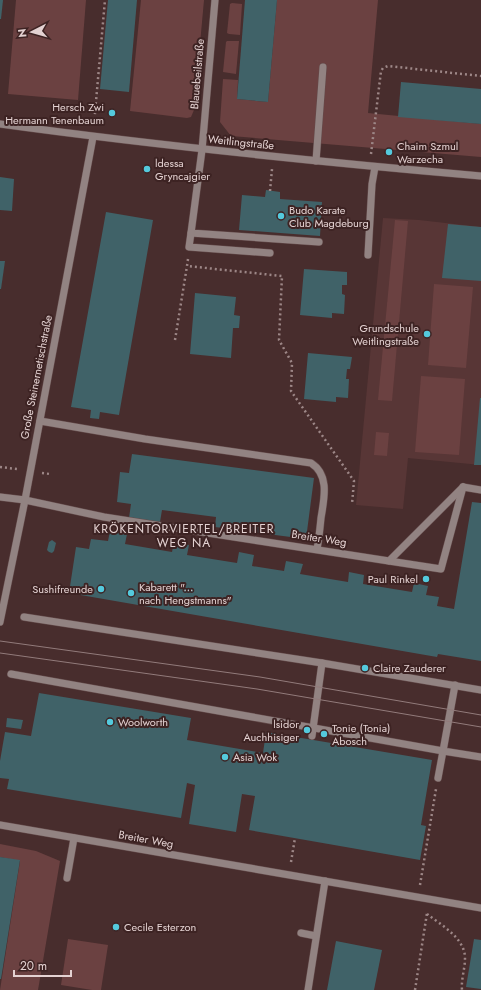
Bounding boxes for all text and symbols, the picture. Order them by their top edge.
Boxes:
north arrow [12,12,52,52]
text: N [14,28,30,38]
street label: Blauebeilstraße [186,38,208,110]
place label: Hersch Zwi Hermann Tenenbaum [5,99,104,128]
marker: Hersch Zwi Hermann Tenenbaum [107,108,117,118]
street label: Weitlingstraße [207,131,275,153]
place label: Chaim Szmul Warzecha [397,138,458,167]
marker: Chaim Szmul Warzecha [384,147,394,157]
place label: ldessa Gryncajgier [155,155,210,184]
marker: ldessa Gryncajgier [142,164,152,174]
place label: Budo Karate Club Magdeburg [289,202,369,231]
marker: Budo Karate Club Magdeburg [276,211,286,221]
street label: Große Steinernetischstraße [16,313,56,440]
place label: Grundschule Weitlingstraße [352,320,419,349]
marker: Grundschule Weitlingstraße [422,329,432,339]
district label: KRÖKENTORVIERTEL/BREITER WEG NA [94,520,275,552]
street label: Breiter Weg [290,526,348,550]
place label: Paul Rinkel [368,571,418,587]
marker: Paul Rinkel [421,574,431,584]
place label: Kabarett "... nach Hengstmanns" [139,579,232,608]
place label: Sushifreunde [32,581,93,597]
marker: Sushifreunde [96,584,106,594]
marker: Kabarett "... nach Hengstmanns" [126,588,136,598]
place label: Claire Zauderer [373,660,446,676]
marker: Claire Zauderer [360,663,370,673]
place label: Woolworth [118,714,168,730]
place label: lsidor Auchhisiger [244,716,299,745]
marker: Woolworth [105,717,115,727]
place label: Tonie (Tonia) Abosch [332,720,390,749]
marker: lsidor Auchhisiger [302,725,312,735]
marker: Tonie (Tonia) Abosch [319,729,329,739]
place label: Asia Wok [233,749,277,765]
marker: Asia Wok [220,752,230,762]
street label: Breiter Weg [117,826,175,852]
place label: Cecile Esterzon [124,919,196,935]
marker: Cecile Esterzon [111,922,121,932]
scale bar [14,952,71,978]
text: 20 m [20,957,47,975]

